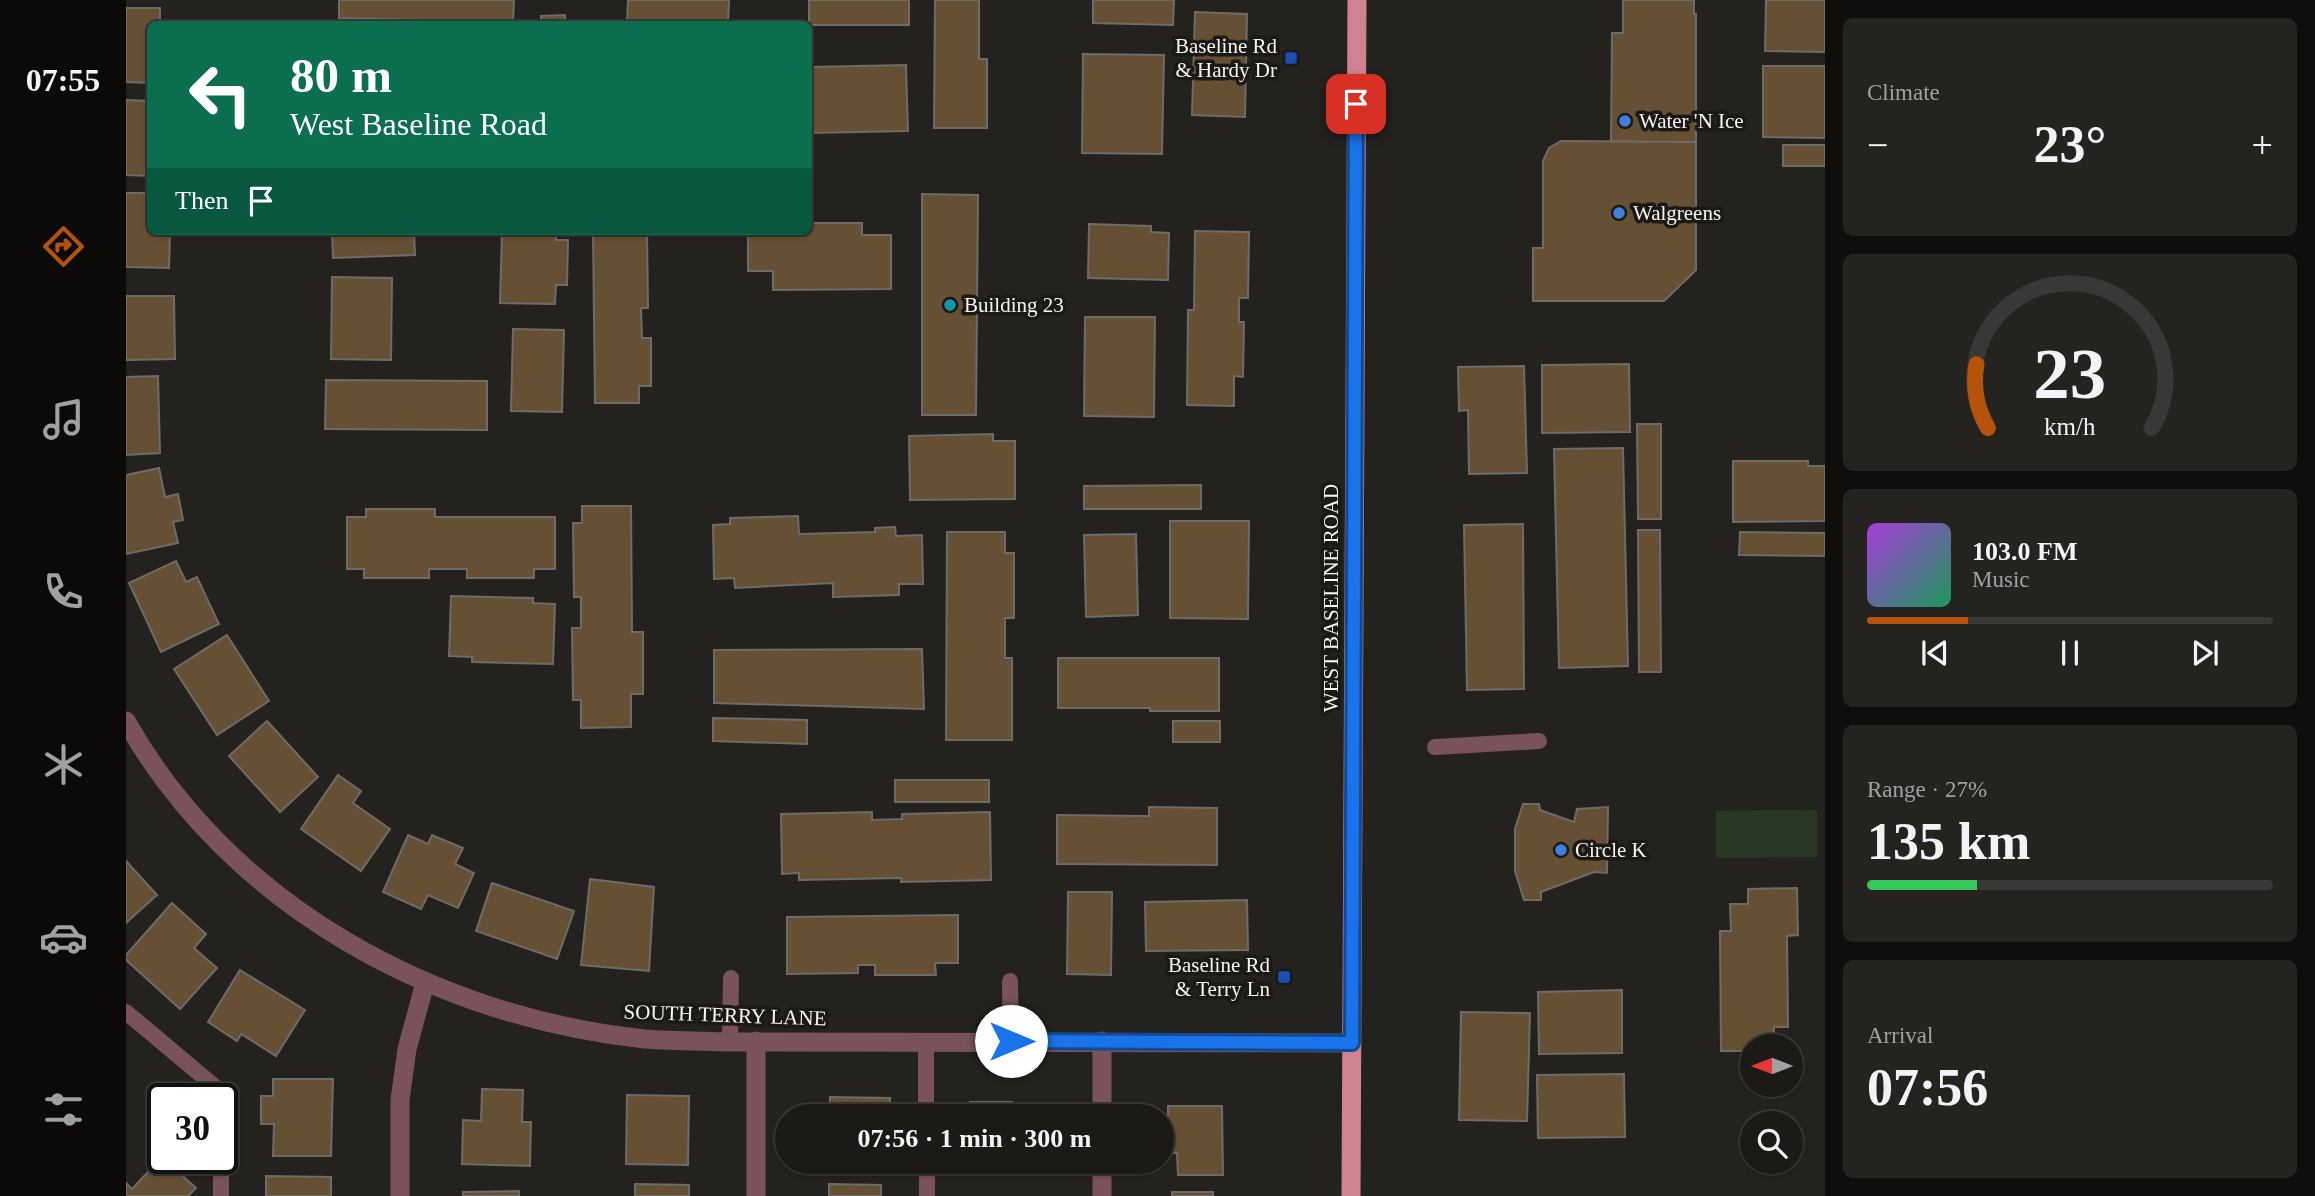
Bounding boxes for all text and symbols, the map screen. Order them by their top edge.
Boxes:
place label: Baseline Rd & Hardy Dr [1175,34,1277,82]
text: 80 m [290,48,392,103]
icon: left [175,49,266,140]
marker: Baseline Rd & Hardy Dr [1283,50,1299,66]
text: 07:55 [26,62,100,98]
pin [1326,74,1386,134]
text: Climate [1867,80,1940,105]
icon: arrive [1337,85,1375,123]
text: West Baseline Road [290,106,547,142]
place label: Water 'N Ice [1639,109,1744,133]
marker: Water 'N Ice [1617,113,1633,129]
text: 23° [2034,116,2106,173]
text: − [1867,124,1888,166]
text: + [2252,124,2273,166]
icon: arrive [242,182,280,220]
text: Then [175,186,228,215]
place label: Walgreens [1633,201,1721,225]
marker: Walgreens [1611,205,1627,221]
icon: directions [39,222,88,271]
place label: Building 23 [964,293,1064,317]
marker: Building 23 [942,297,958,313]
text: 23 [2034,334,2106,415]
icon: music [39,395,88,444]
text: km/h [2044,413,2096,440]
street label: WEST BASELINE ROAD [1319,484,1343,712]
text: 103.0 FM [1972,537,2077,566]
icon: phone [39,567,88,616]
text: Music [1972,567,2030,592]
icon: previous [1916,634,1954,672]
icon: pause [2051,634,2089,672]
icon: next [2186,634,2224,672]
icon: climate [39,740,88,789]
text: Range · 27% [1867,777,1987,802]
text: 135 km [1867,813,2030,870]
place label: Circle K [1575,838,1647,862]
marker: Circle K [1553,842,1569,858]
icon: car [39,913,88,962]
place label: Baseline Rd & Terry Ln [1168,953,1270,1001]
marker: Baseline Rd & Terry Ln [1276,969,1292,985]
street label: SOUTH TERRY LANE [623,999,827,1031]
position arrow [974,1004,1048,1078]
text: Arrival [1867,1023,1933,1048]
north arrow [1740,1034,1802,1097]
map controls [1740,1034,1803,1174]
text: 07:56 [1867,1059,1988,1116]
speed limit sign: 30 [147,1083,238,1174]
icon: filters [39,1085,88,1134]
button: search [1740,1111,1803,1174]
text: 07:56 · 1 min · 300 m [858,1124,1092,1153]

